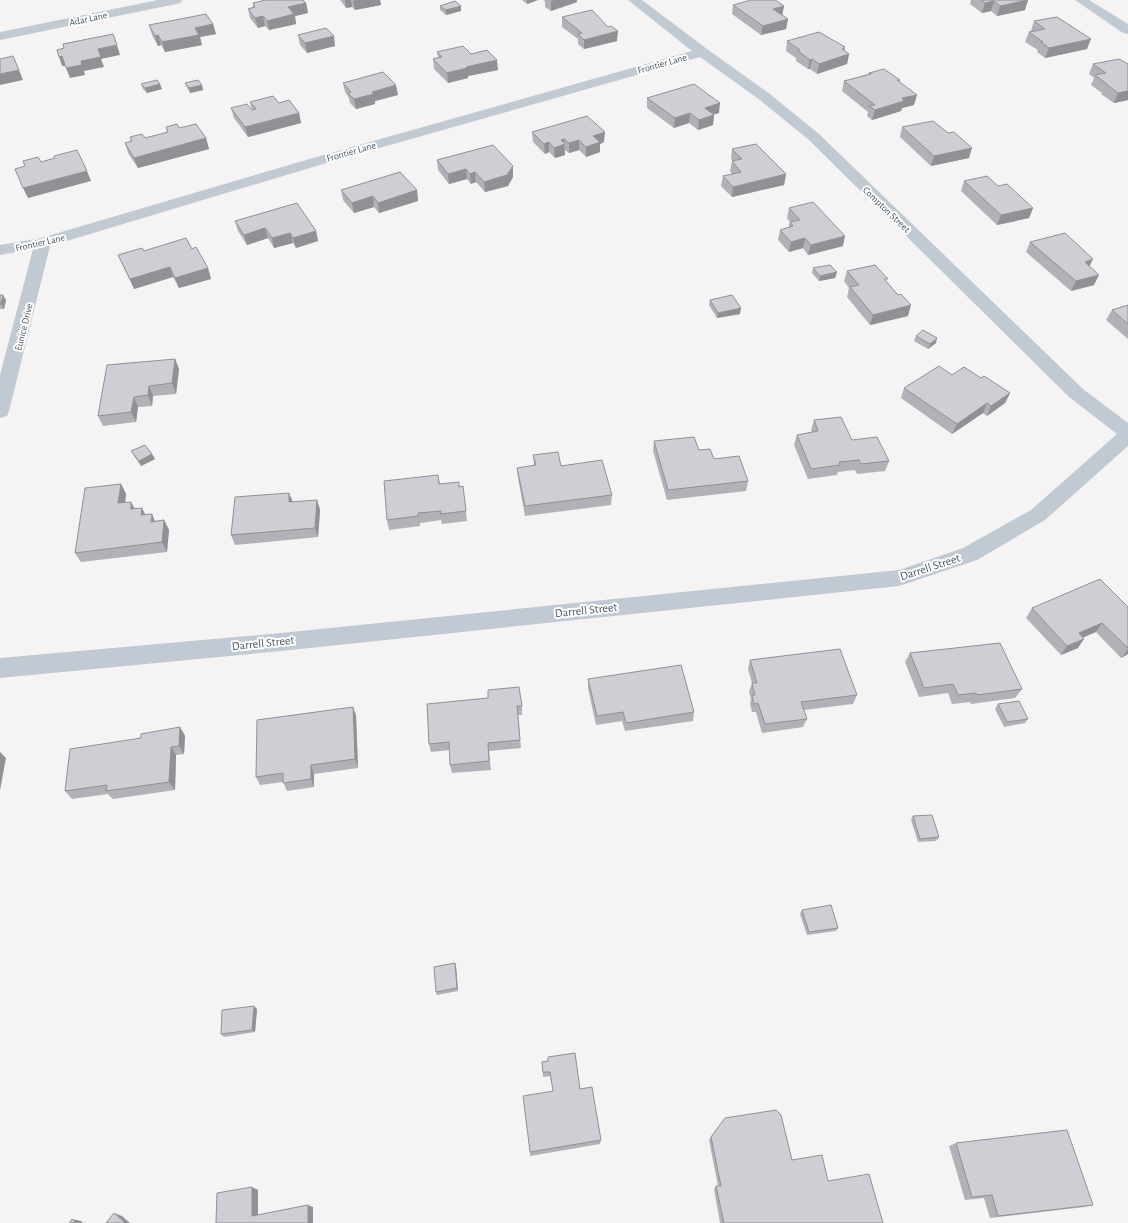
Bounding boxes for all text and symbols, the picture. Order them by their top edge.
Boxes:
street label: Adar Lane [68,10,109,28]
street label: Frontier Lane [637,52,688,76]
street label: Frontier Lane [326,140,377,164]
street label: Compton Street [861,185,912,235]
street label: Frontier Lane [14,232,66,254]
street label: Eunice Drive [13,302,35,352]
street label: Darrell Street [898,552,962,582]
street label: Darrell Street [554,601,618,619]
street label: Darrell Street [231,634,295,652]

